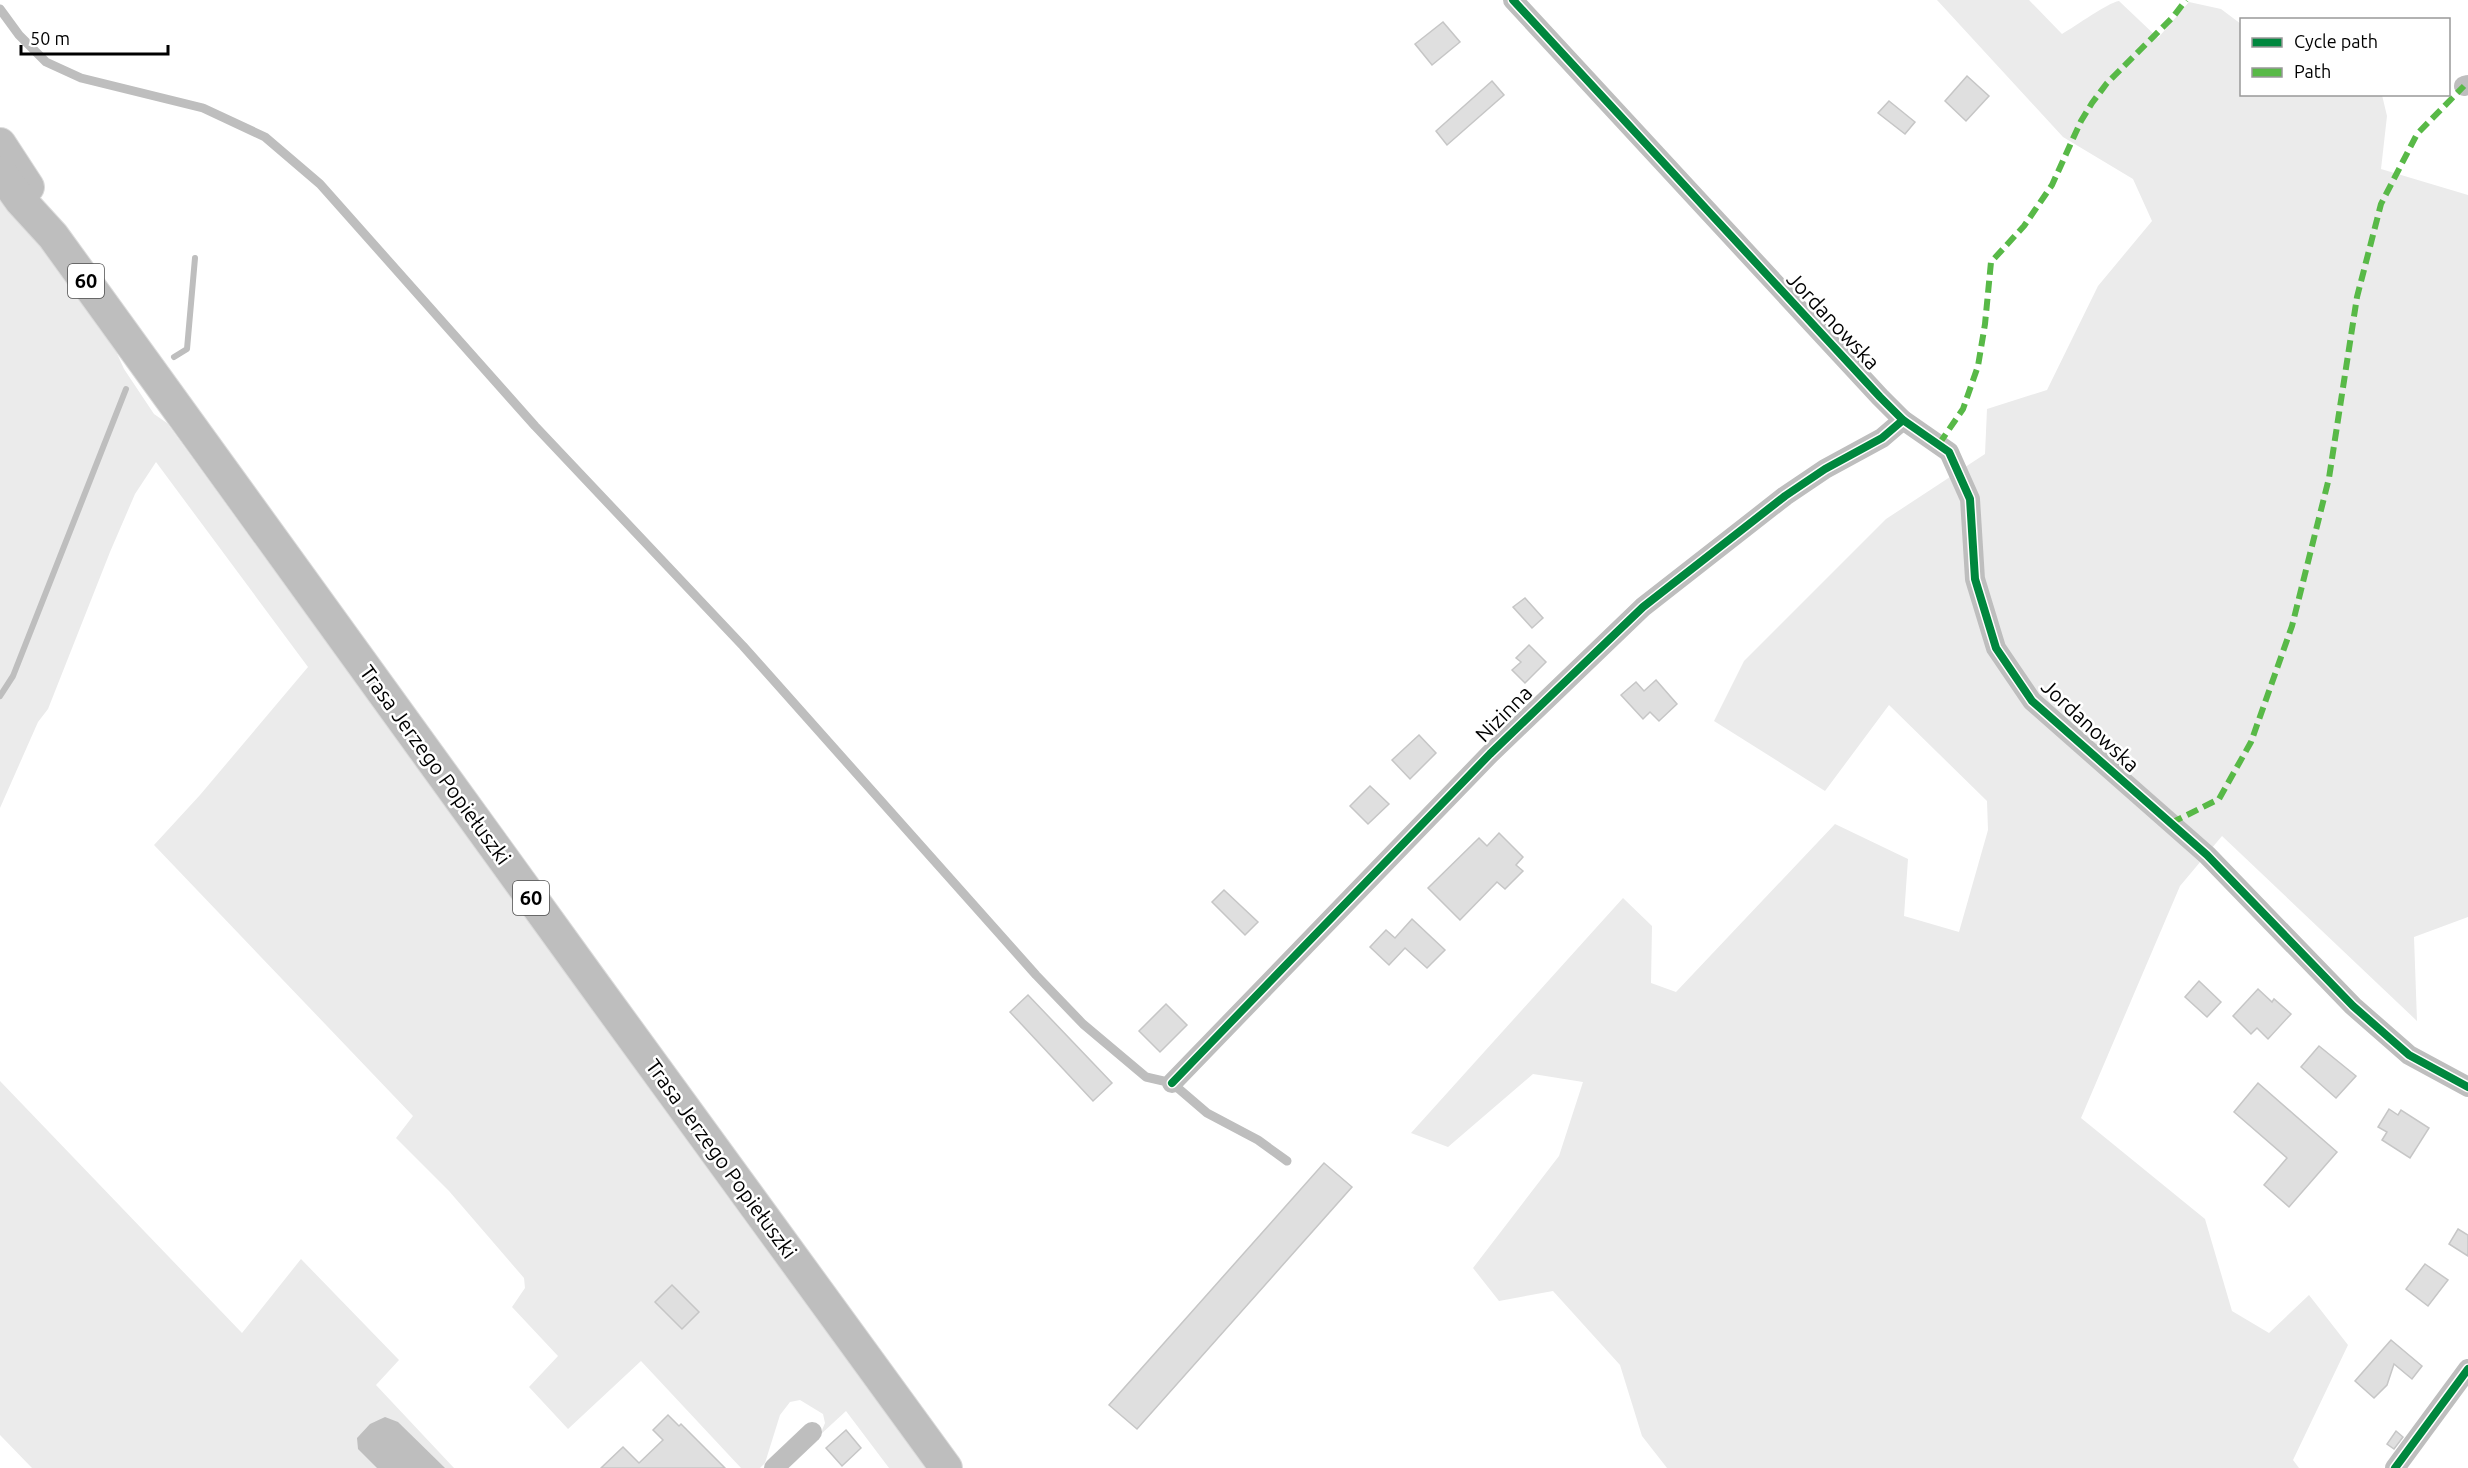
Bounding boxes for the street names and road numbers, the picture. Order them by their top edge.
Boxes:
road number: 60 [68,264,104,298]
street label: Jordanowska [1782,267,1885,374]
street label: Trasa Jerzego Popiełuszki [356,660,516,869]
street label: Jordanowska [2037,674,2144,777]
street label: Nizinna [1470,680,1536,746]
road number: 60 [513,881,549,915]
street label: Trasa Jerzego Popiełuszki [642,1054,802,1263]

